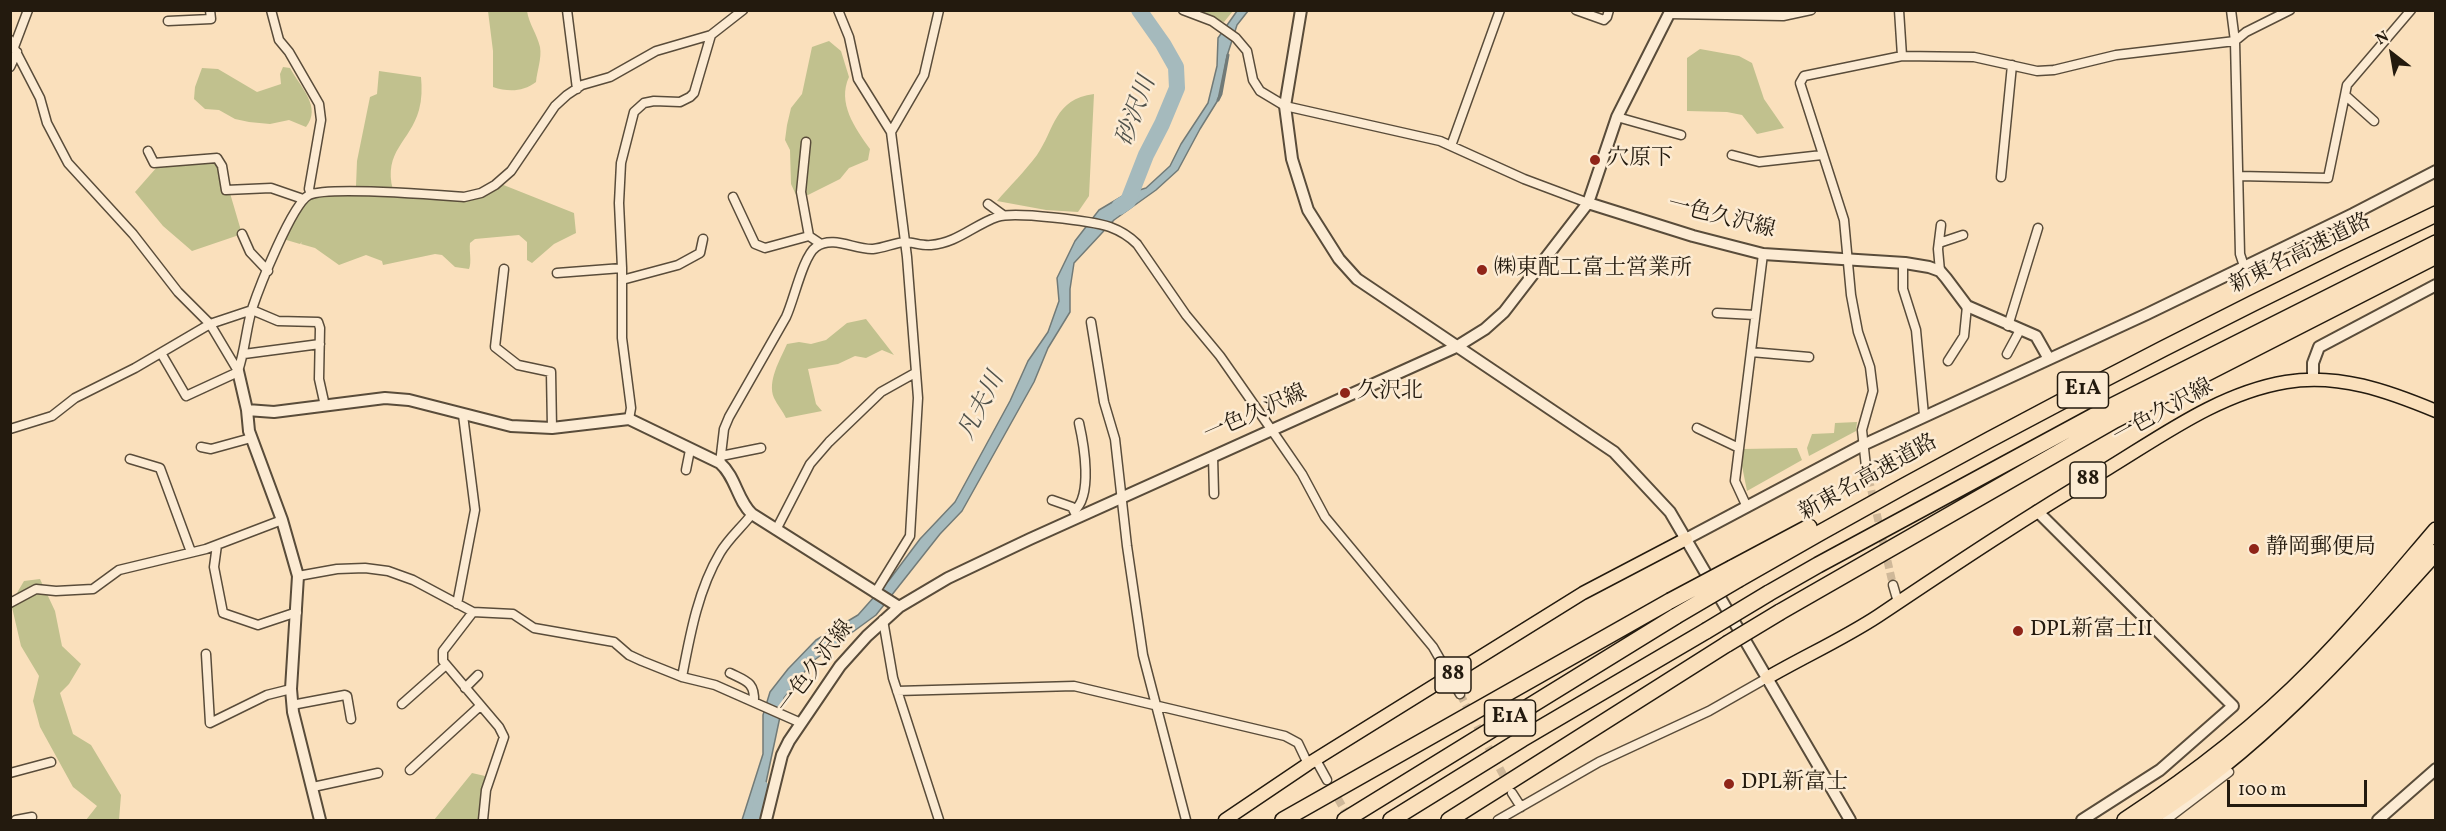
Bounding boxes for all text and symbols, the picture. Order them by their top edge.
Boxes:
north arrow [2362,24,2422,84]
text: N [2372,26,2393,51]
water label: 砂沢川 [1112,73,1164,151]
place label: 穴原下 [1607,147,1673,173]
marker: 穴原下 [1588,153,1602,167]
street label: 一色久沢線 [1664,193,1778,245]
street label: 新東名高速道路 [2226,209,2376,301]
place label: ㈱東配工富士営業所 [1494,257,1692,283]
marker: ㈱東配工富士営業所 [1475,263,1489,277]
water label: 凡夫川 [954,368,1012,446]
road number: E1A [2058,372,2108,408]
street label: 一色久沢線 [2109,375,2219,451]
place label: 久沢北 [1357,380,1423,406]
street label: 一色久沢線 [1200,381,1312,449]
marker: 久沢北 [1338,386,1352,400]
street label: 新東名高速道路 [1795,430,1943,528]
road number: 88 [2070,462,2106,498]
place label: 静岡郵便局 [2266,536,2376,562]
marker: 静岡郵便局 [2247,542,2261,556]
street label: 一色久沢線 [773,616,861,720]
place label: DPL新富士II [2030,618,2153,644]
marker: DPL新富士II [2011,624,2025,638]
road number: 88 [1435,657,1471,693]
road number: E1A [1484,700,1536,736]
scale bar [2230,768,2370,806]
place label: DPL新富士 [1741,771,1848,797]
marker: DPL新富士 [1722,777,1736,791]
text: 100 m [2238,778,2287,803]

